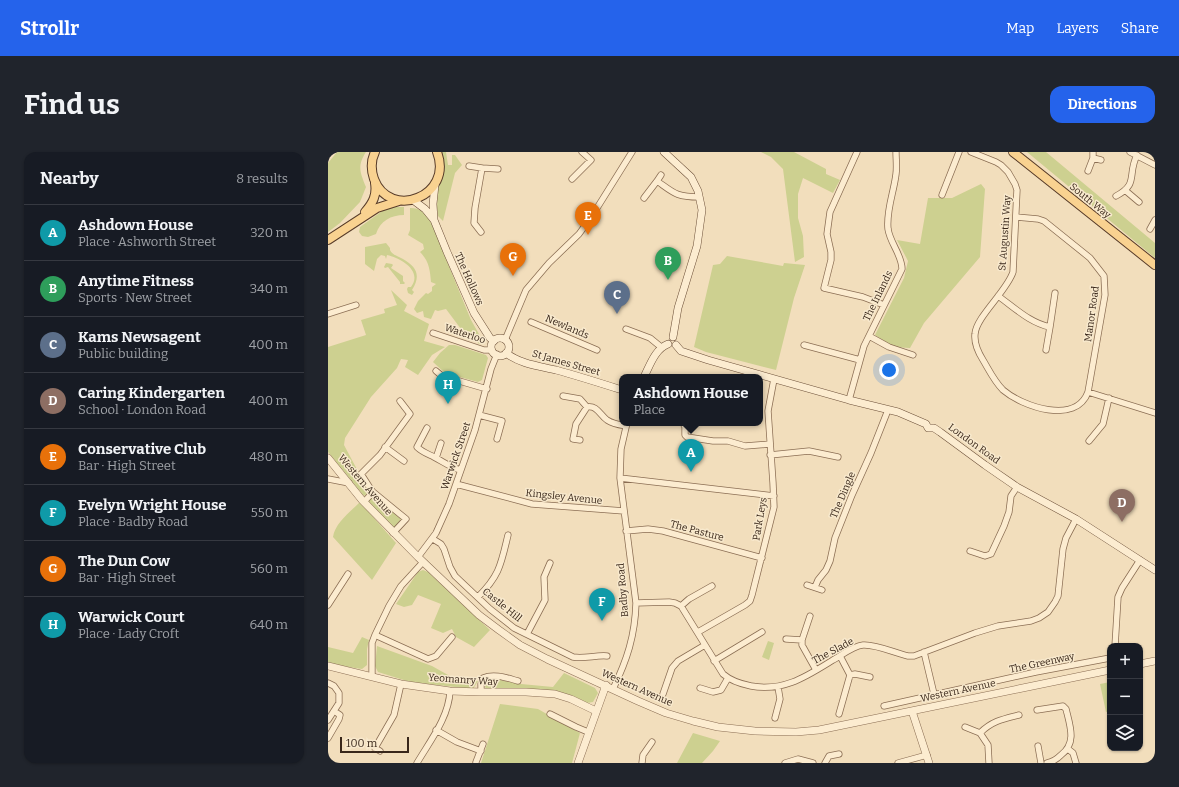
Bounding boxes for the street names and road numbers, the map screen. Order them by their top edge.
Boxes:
street label: South Way [1067,181,1114,222]
street label: St Augustin Way [996,194,1014,271]
street label: The Hollows [452,251,486,308]
street label: The Inlands [861,269,895,323]
street label: Manor Road [1082,285,1102,343]
street label: Newlands [543,312,591,342]
street label: Waterloo [443,322,487,346]
street label: St James Street [531,348,602,379]
street label: Warwick Street [439,420,473,492]
street label: London Road [946,421,1002,467]
street label: Western Avenue [335,452,395,518]
street label: The Dingle [828,470,858,520]
street label: Kingsley Avenue [525,487,603,507]
street label: Park Leys [750,496,770,541]
street label: The Pasture [669,518,725,544]
street label: Badby Road [615,563,631,617]
street label: Castle Hill [480,586,524,625]
street label: The Slade [810,635,856,667]
street label: The Greenway [1008,650,1076,676]
street label: Western Avenue [600,667,674,709]
street label: Yeomanry Way [428,672,499,688]
street label: Western Avenue [919,677,997,705]

